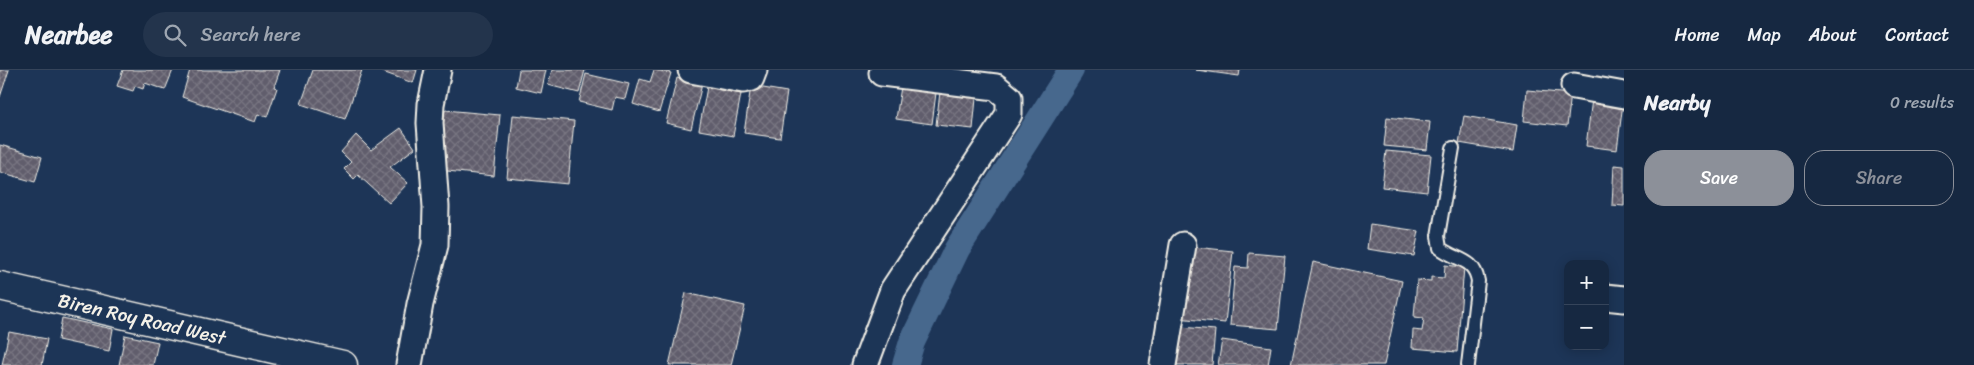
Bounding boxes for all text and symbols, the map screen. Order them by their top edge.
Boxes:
search box [143,12,493,57]
text: Nearbee [25,14,113,56]
text: Search here [201,18,301,51]
text: Home [1675,19,1720,51]
text: Map [1748,19,1781,51]
text: About [1809,19,1857,51]
text: Contact [1885,19,1949,51]
icon: search [161,21,189,49]
text: Nearby [1644,84,1710,122]
text: 0 results [1890,88,1954,117]
button: Save [1644,150,1794,206]
button: Share [1804,150,1954,206]
map controls [1564,260,1609,350]
button: + [1564,260,1609,305]
street label: Biren Roy Road West [55,284,230,355]
button: − [1564,305,1609,350]

